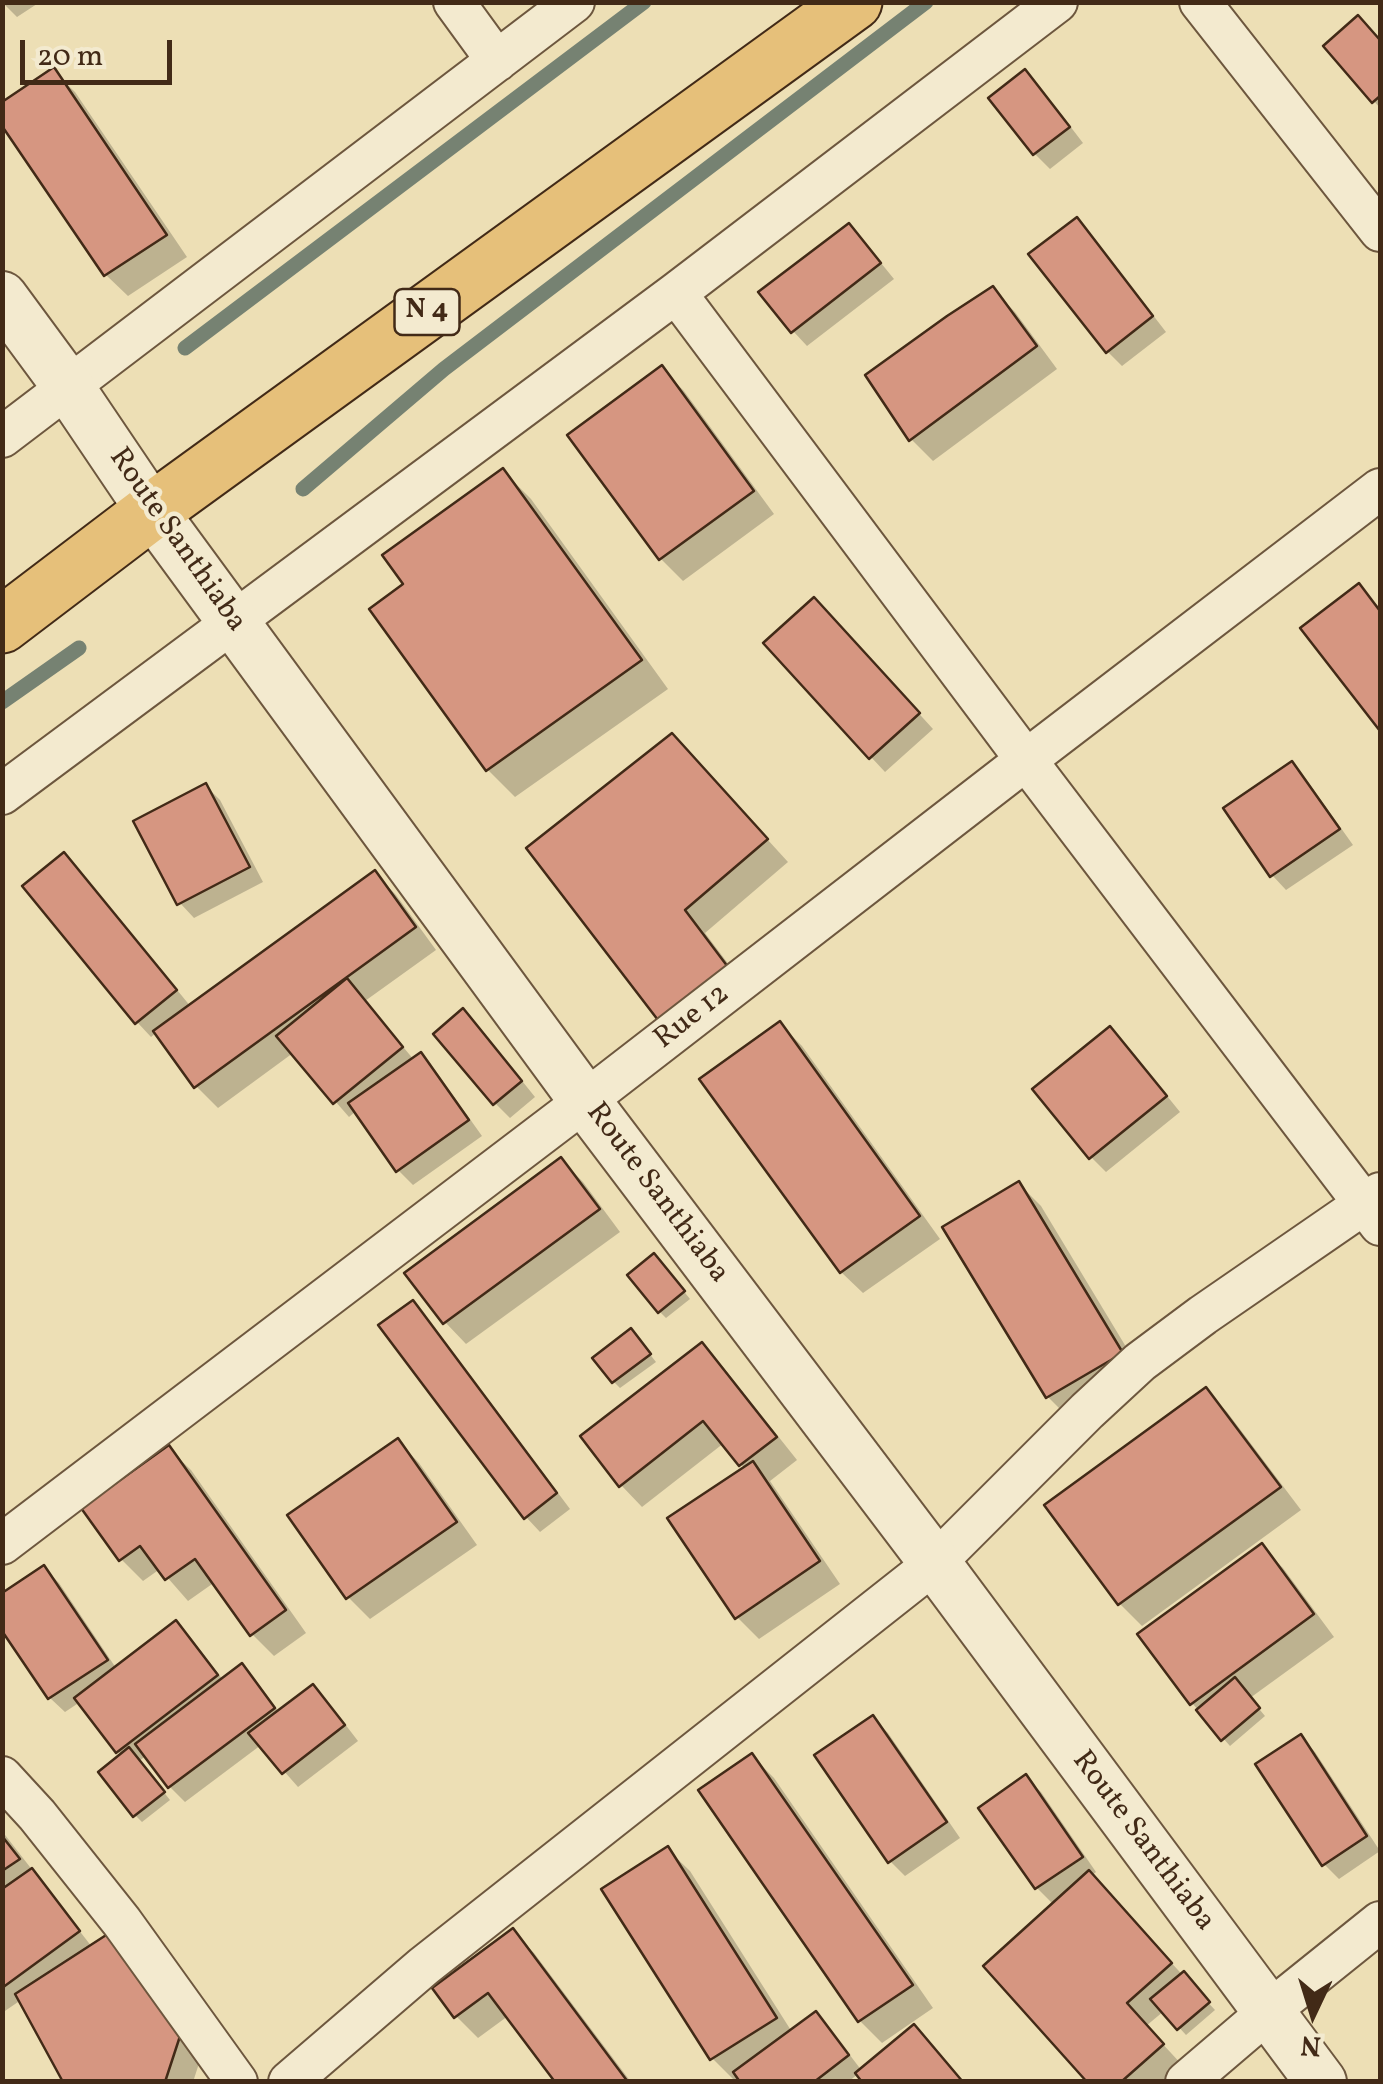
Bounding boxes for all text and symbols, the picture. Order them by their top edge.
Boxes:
scale bar [25,20,178,82]
text: 20 m [37,36,103,78]
road number: N 4 [394,289,460,335]
street label: Route Santhiaba [99,442,253,640]
street label: Rue 12 [648,978,738,1058]
street label: Route Santhiaba [577,1097,735,1291]
street label: Route Santhiaba [1063,1745,1221,1939]
north arrow [1263,1964,1363,2064]
text: N [1299,2024,1322,2065]

